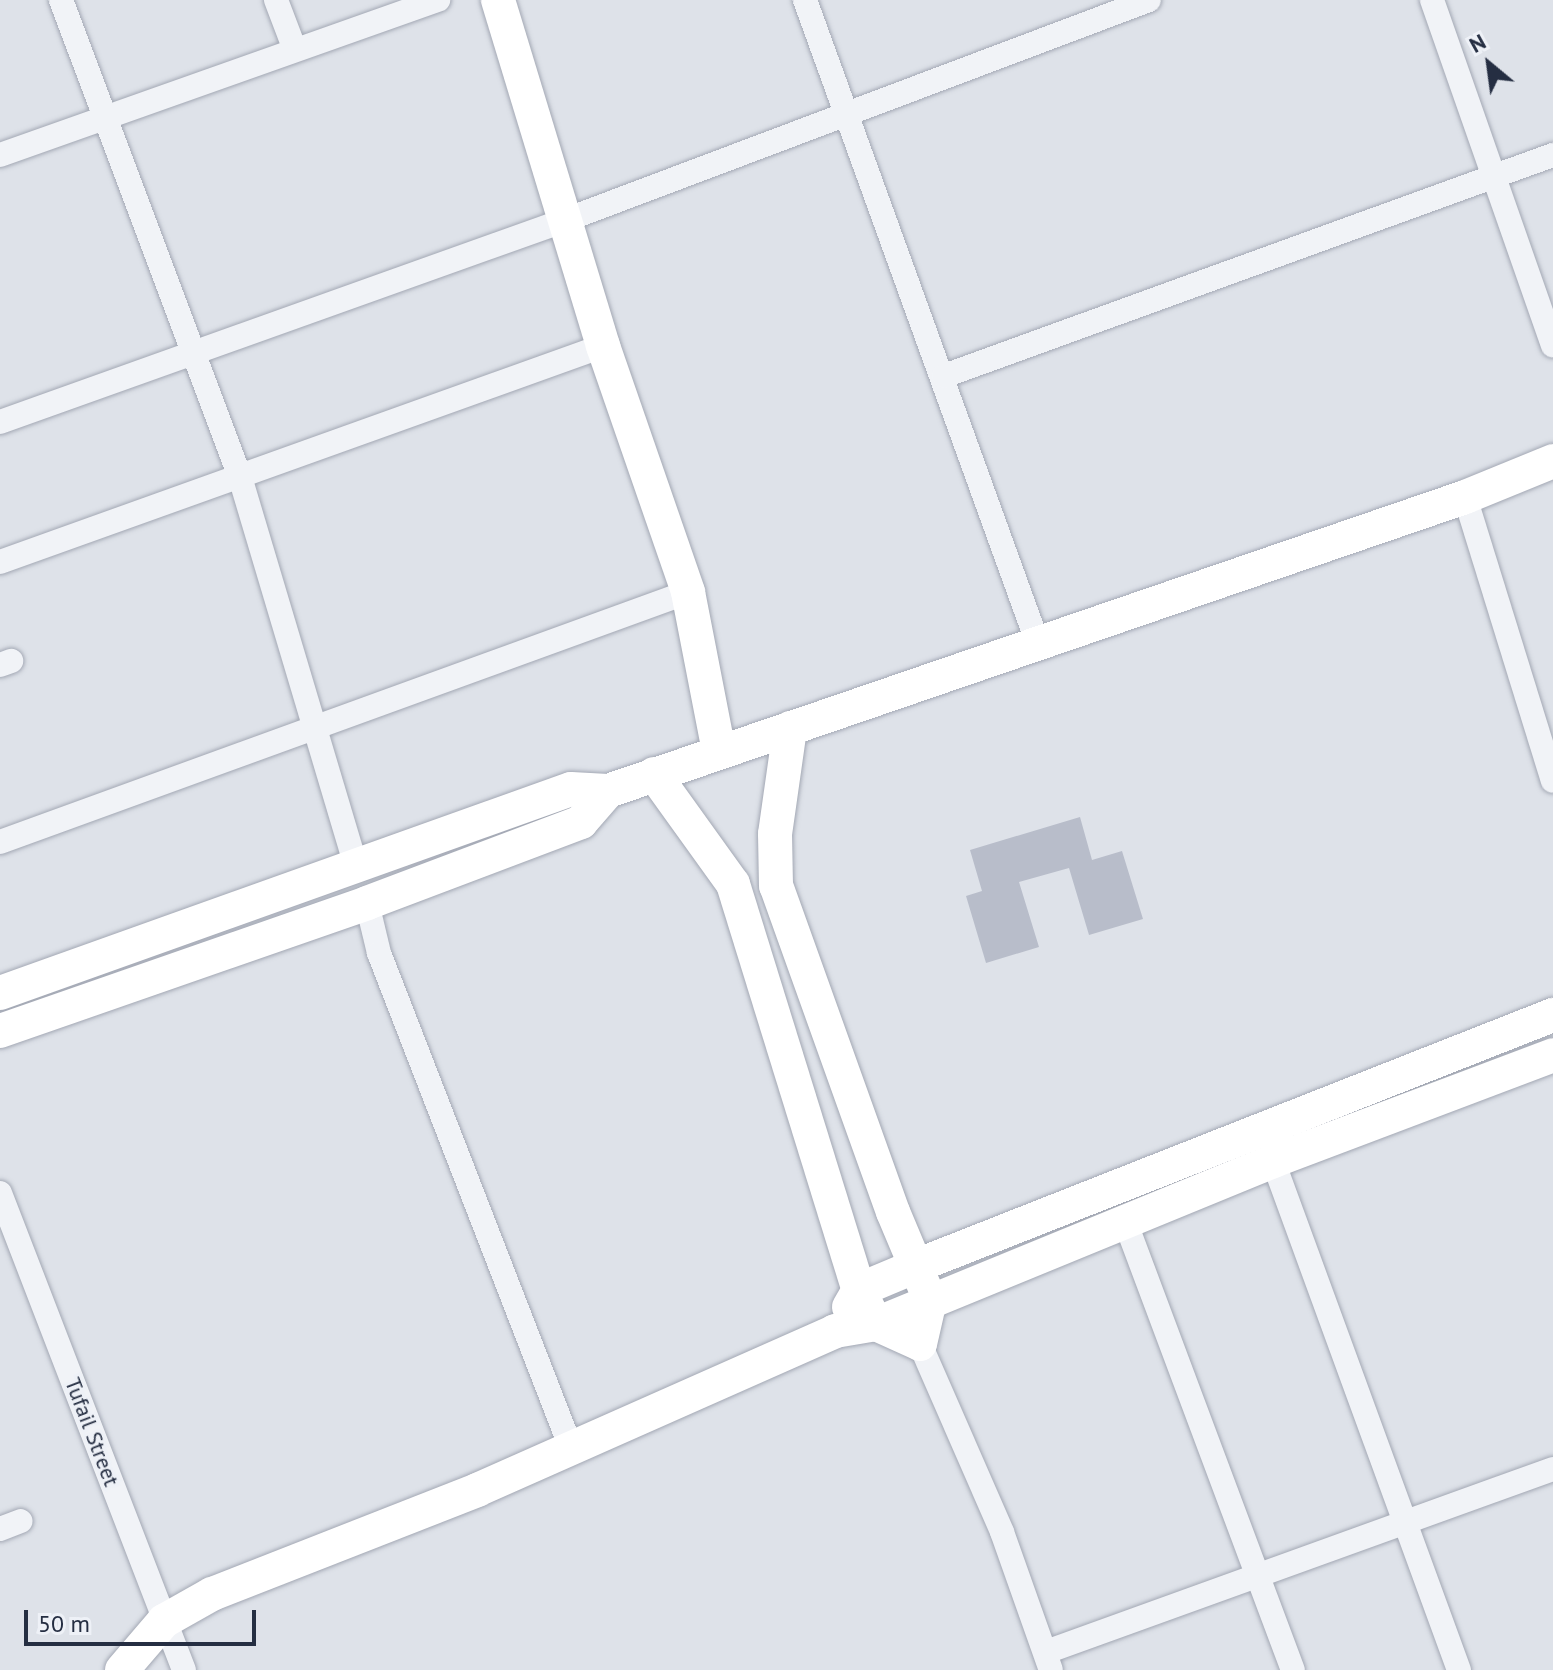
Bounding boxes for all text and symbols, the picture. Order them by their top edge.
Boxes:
north arrow [1449,24,1529,104]
text: N [1464,27,1490,59]
street label: Tufail Street [59,1374,125,1490]
scale bar [28,1594,260,1644]
text: 50 m [38,1608,90,1639]

